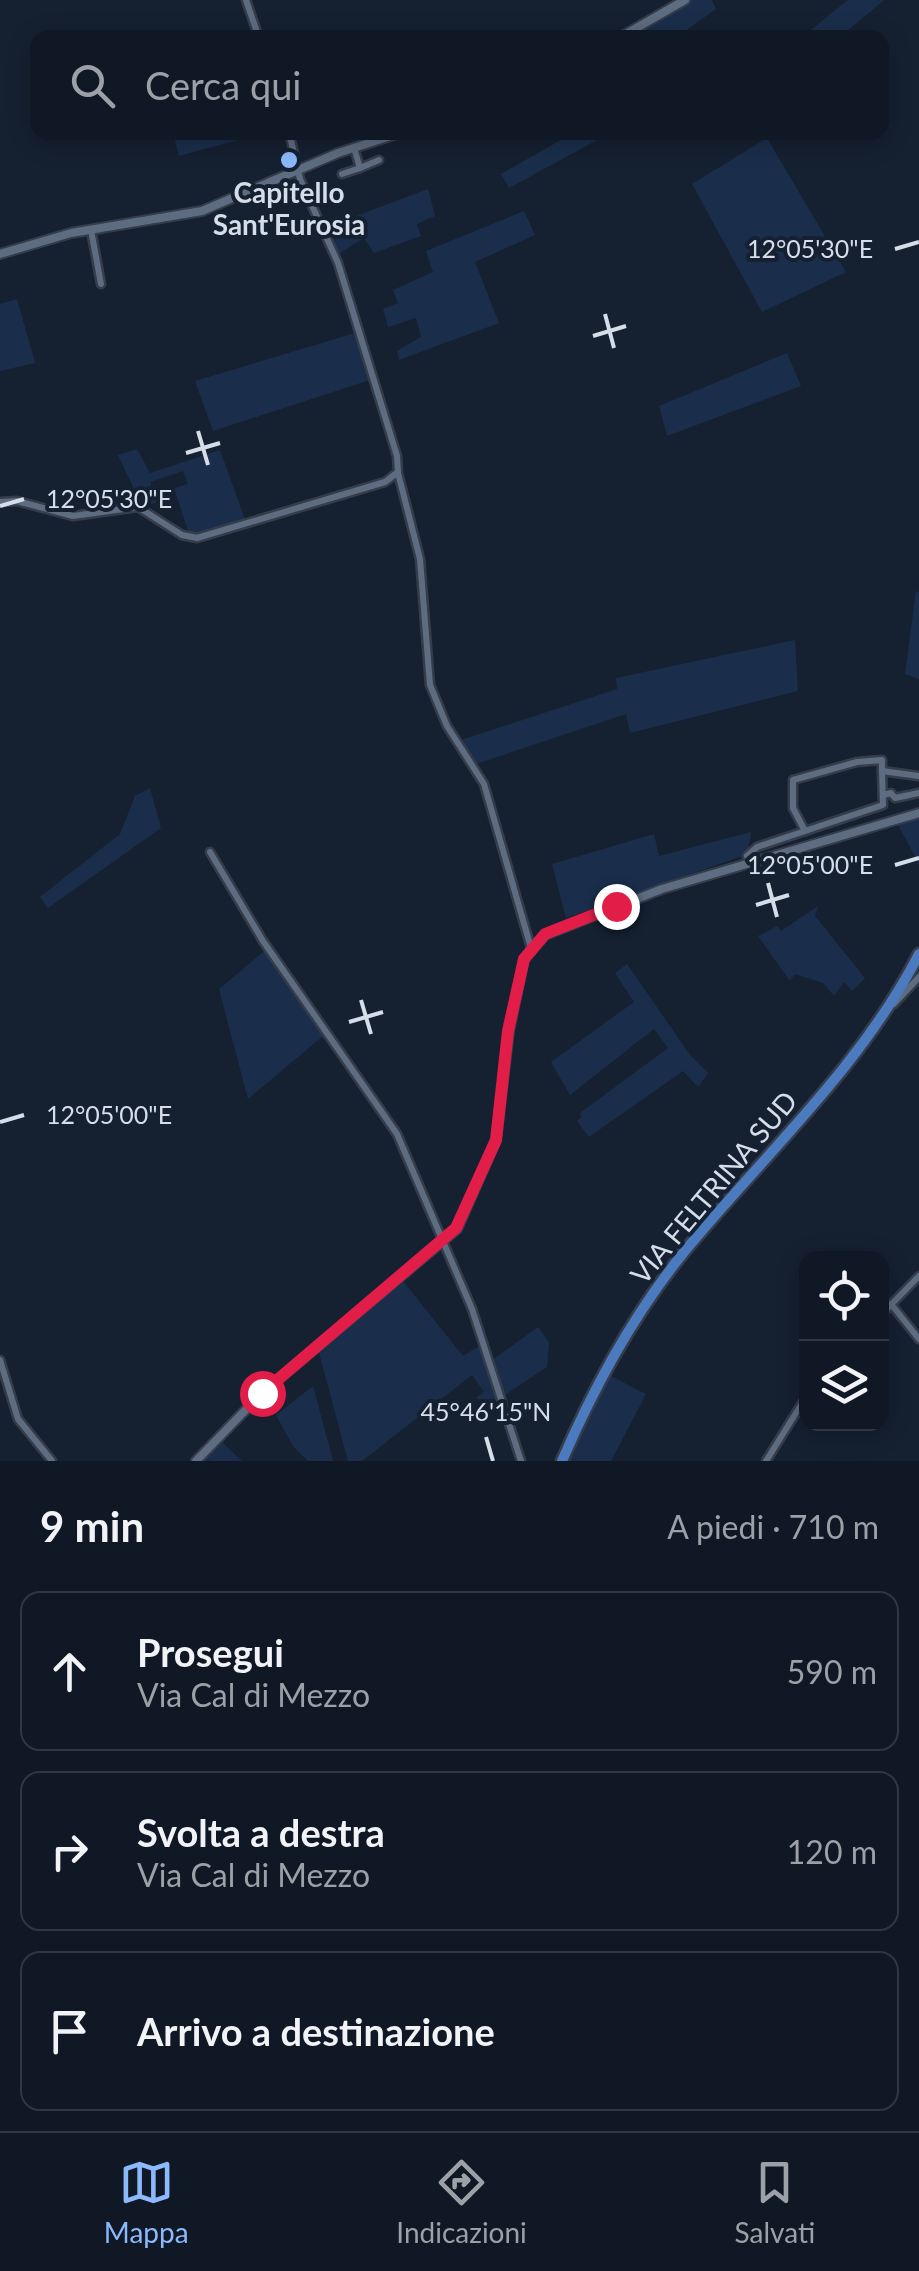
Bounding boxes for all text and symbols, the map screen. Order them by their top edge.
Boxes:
search box [30,30,889,140]
icon: search [65,58,120,113]
text: Cerca qui [145,62,301,108]
marker: Capitello Sant'Eurosia [278,149,300,171]
place label: Capitello Sant'Eurosia [213,175,365,241]
text: 12°05'30"E [747,233,873,263]
text: 12°05'30"E [46,483,172,513]
text: 12°05'00"E [747,849,873,879]
route end [594,884,640,930]
street label: VIA FELTRINA SUD [622,1084,804,1290]
text: 12°05'00"E [46,1099,172,1129]
map controls [799,1251,889,1431]
button: locate [799,1251,889,1341]
button: layers [799,1341,889,1431]
route start [240,1371,286,1417]
text: 45°46'15"N [421,1396,551,1426]
text: 9 min [40,1501,144,1551]
text: A piedi · 710 m [667,1507,879,1546]
text: Prosegui [137,1629,284,1675]
icon: ahead [42,1644,97,1699]
text: 590 m [787,1652,877,1691]
text: Via Cal di Mezzo [137,1675,370,1714]
text: Svolta a destra [137,1809,385,1855]
icon: right [42,1824,97,1879]
text: 120 m [787,1832,877,1871]
text: Via Cal di Mezzo [137,1855,370,1894]
icon: arrive [42,2004,97,2059]
text: Arrivo a destinazione [137,2008,495,2054]
tab: Mappa [104,2155,189,2249]
tab: Indicazioni [396,2155,527,2249]
tab: Salvati [735,2155,815,2249]

